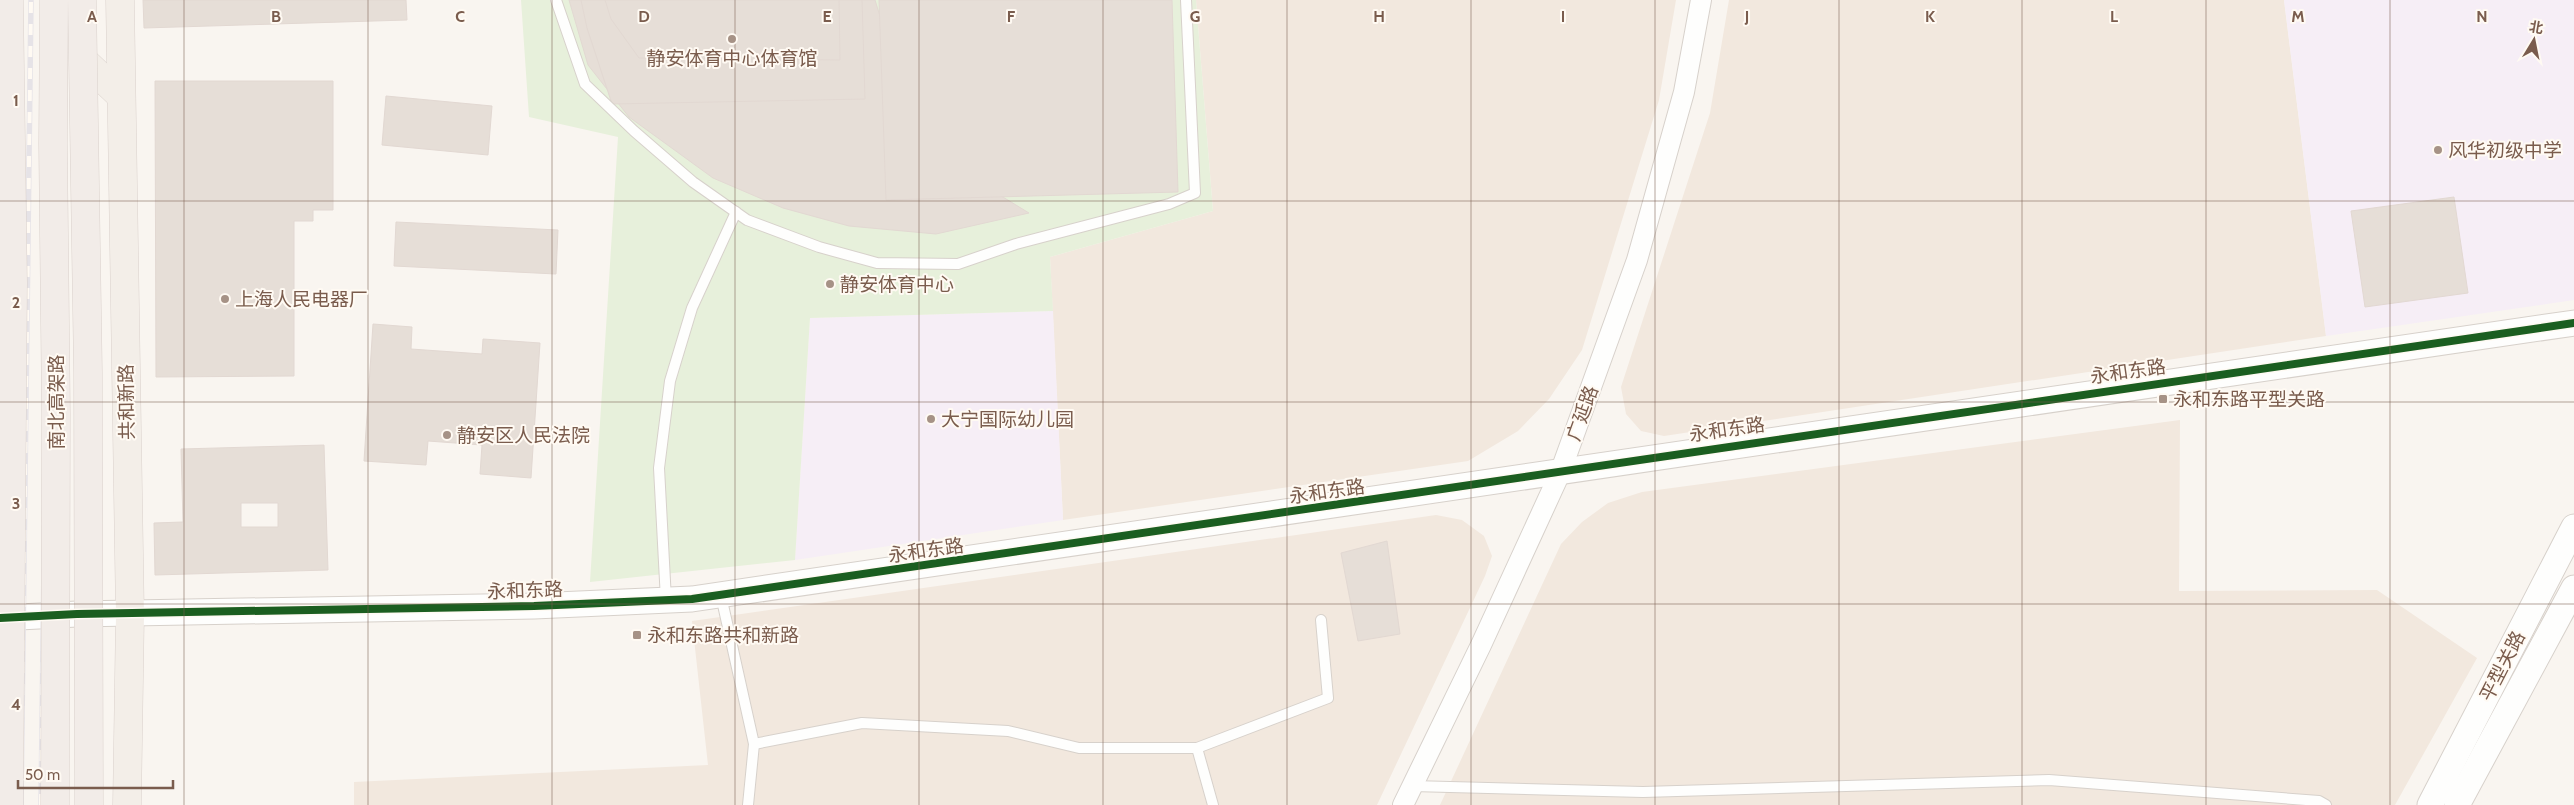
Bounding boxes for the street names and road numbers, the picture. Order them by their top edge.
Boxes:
street label: 南北高架路 [45,354,68,450]
street label: 永和东路 [2089,355,2167,388]
street label: 共和新路 [114,364,139,440]
street label: 广延路 [1562,382,1603,444]
street label: 永和东路 [1688,413,1766,446]
street label: 永和东路 [1288,475,1366,508]
street label: 永和东路 [887,534,965,567]
street label: 永和东路 [487,578,563,603]
street label: 平型关路 [2475,627,2530,705]

